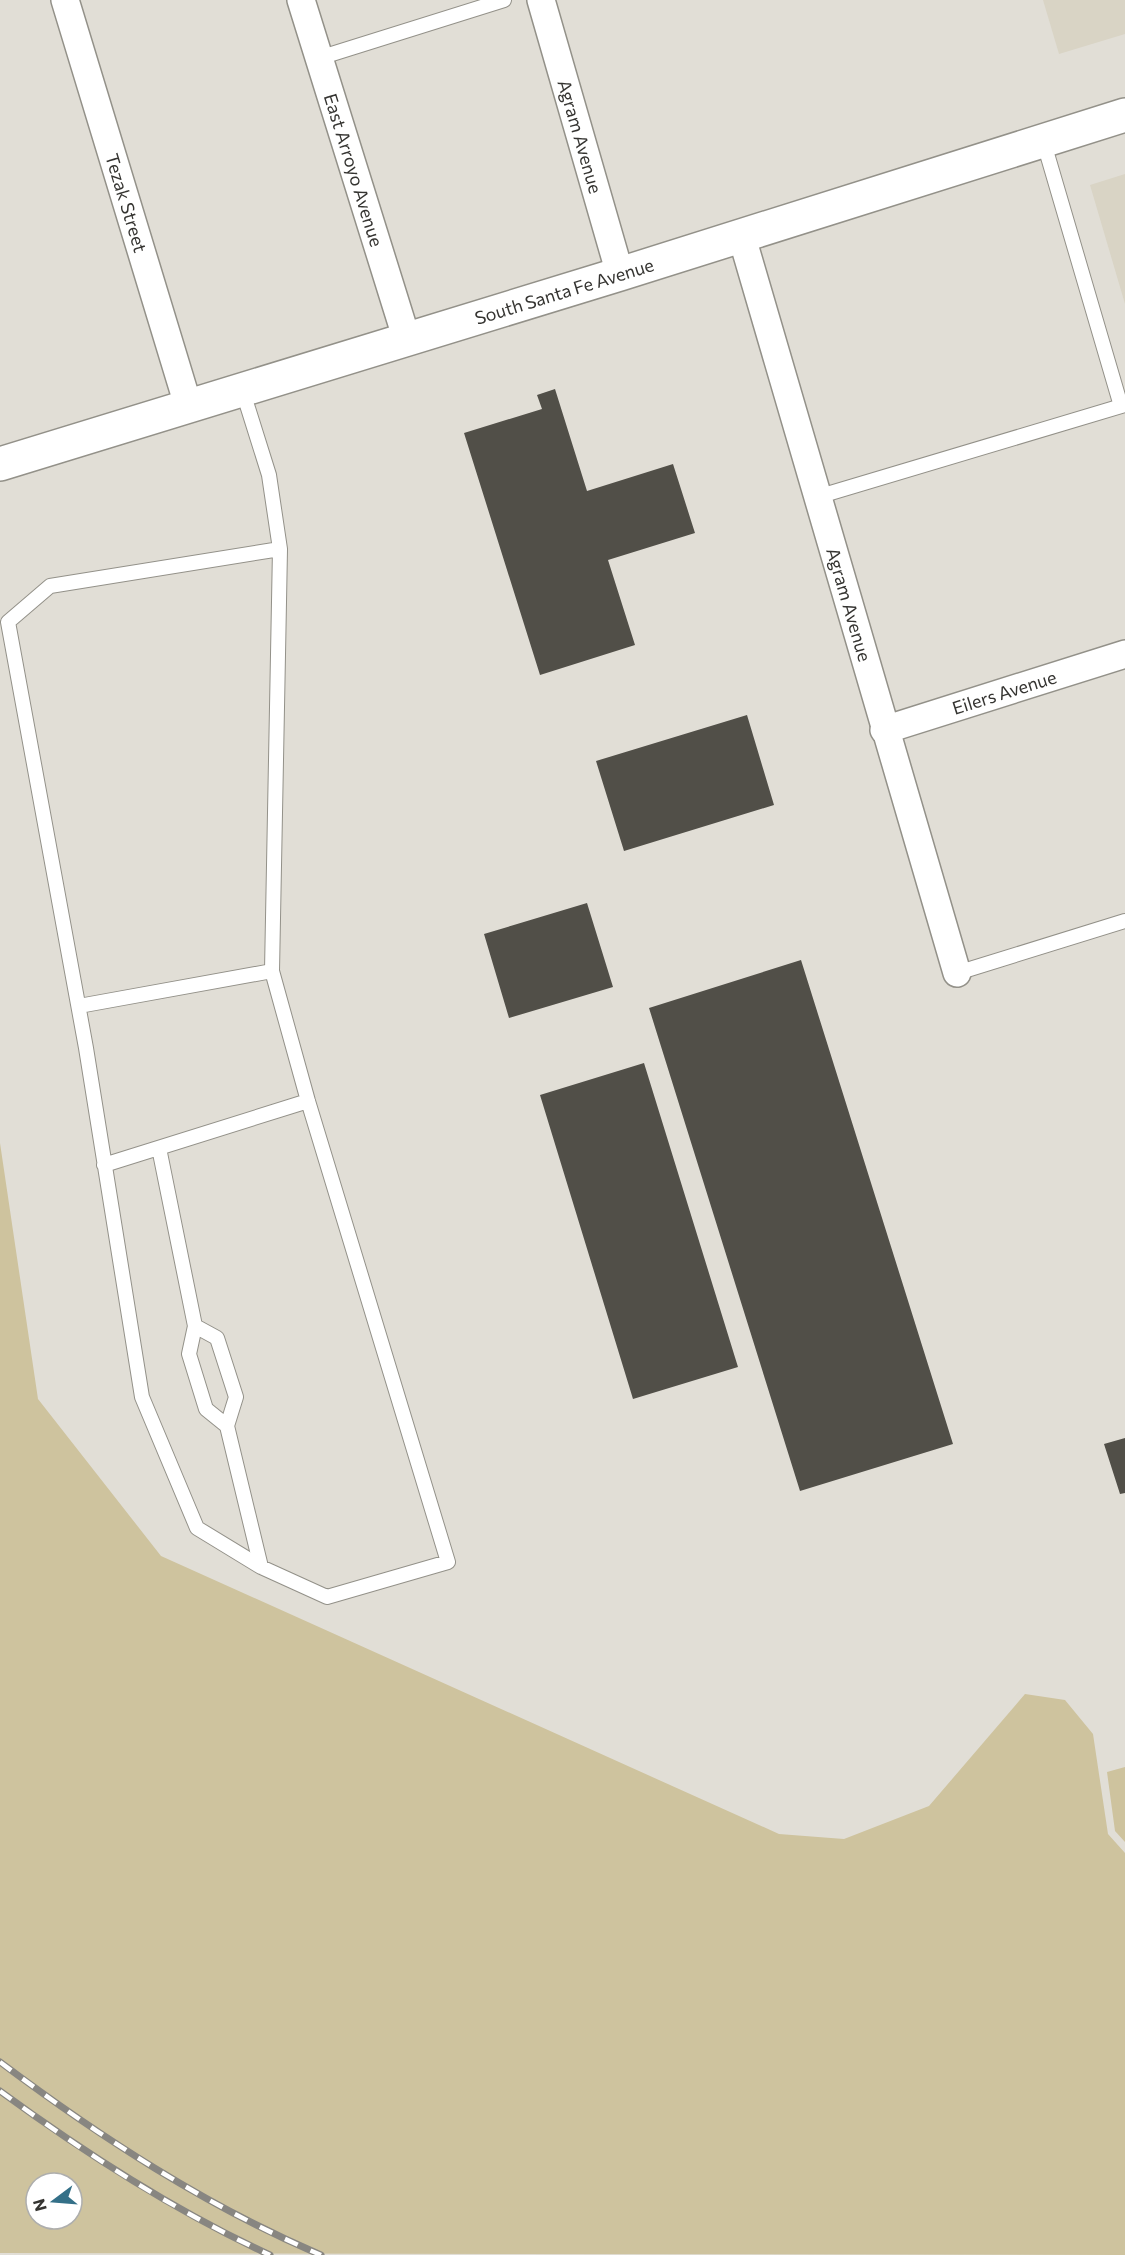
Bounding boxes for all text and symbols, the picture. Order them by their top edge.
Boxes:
street label: Agram Avenue [554,77,607,196]
street label: East Arroyo Avenue [320,91,388,249]
street label: Tezak Street [101,151,152,255]
street label: South Santa Fe Avenue [472,253,656,329]
street label: Agram Avenue [822,545,876,664]
street label: Eilers Avenue [949,665,1059,719]
north arrow [24,2171,84,2231]
text: N [28,2197,50,2214]

